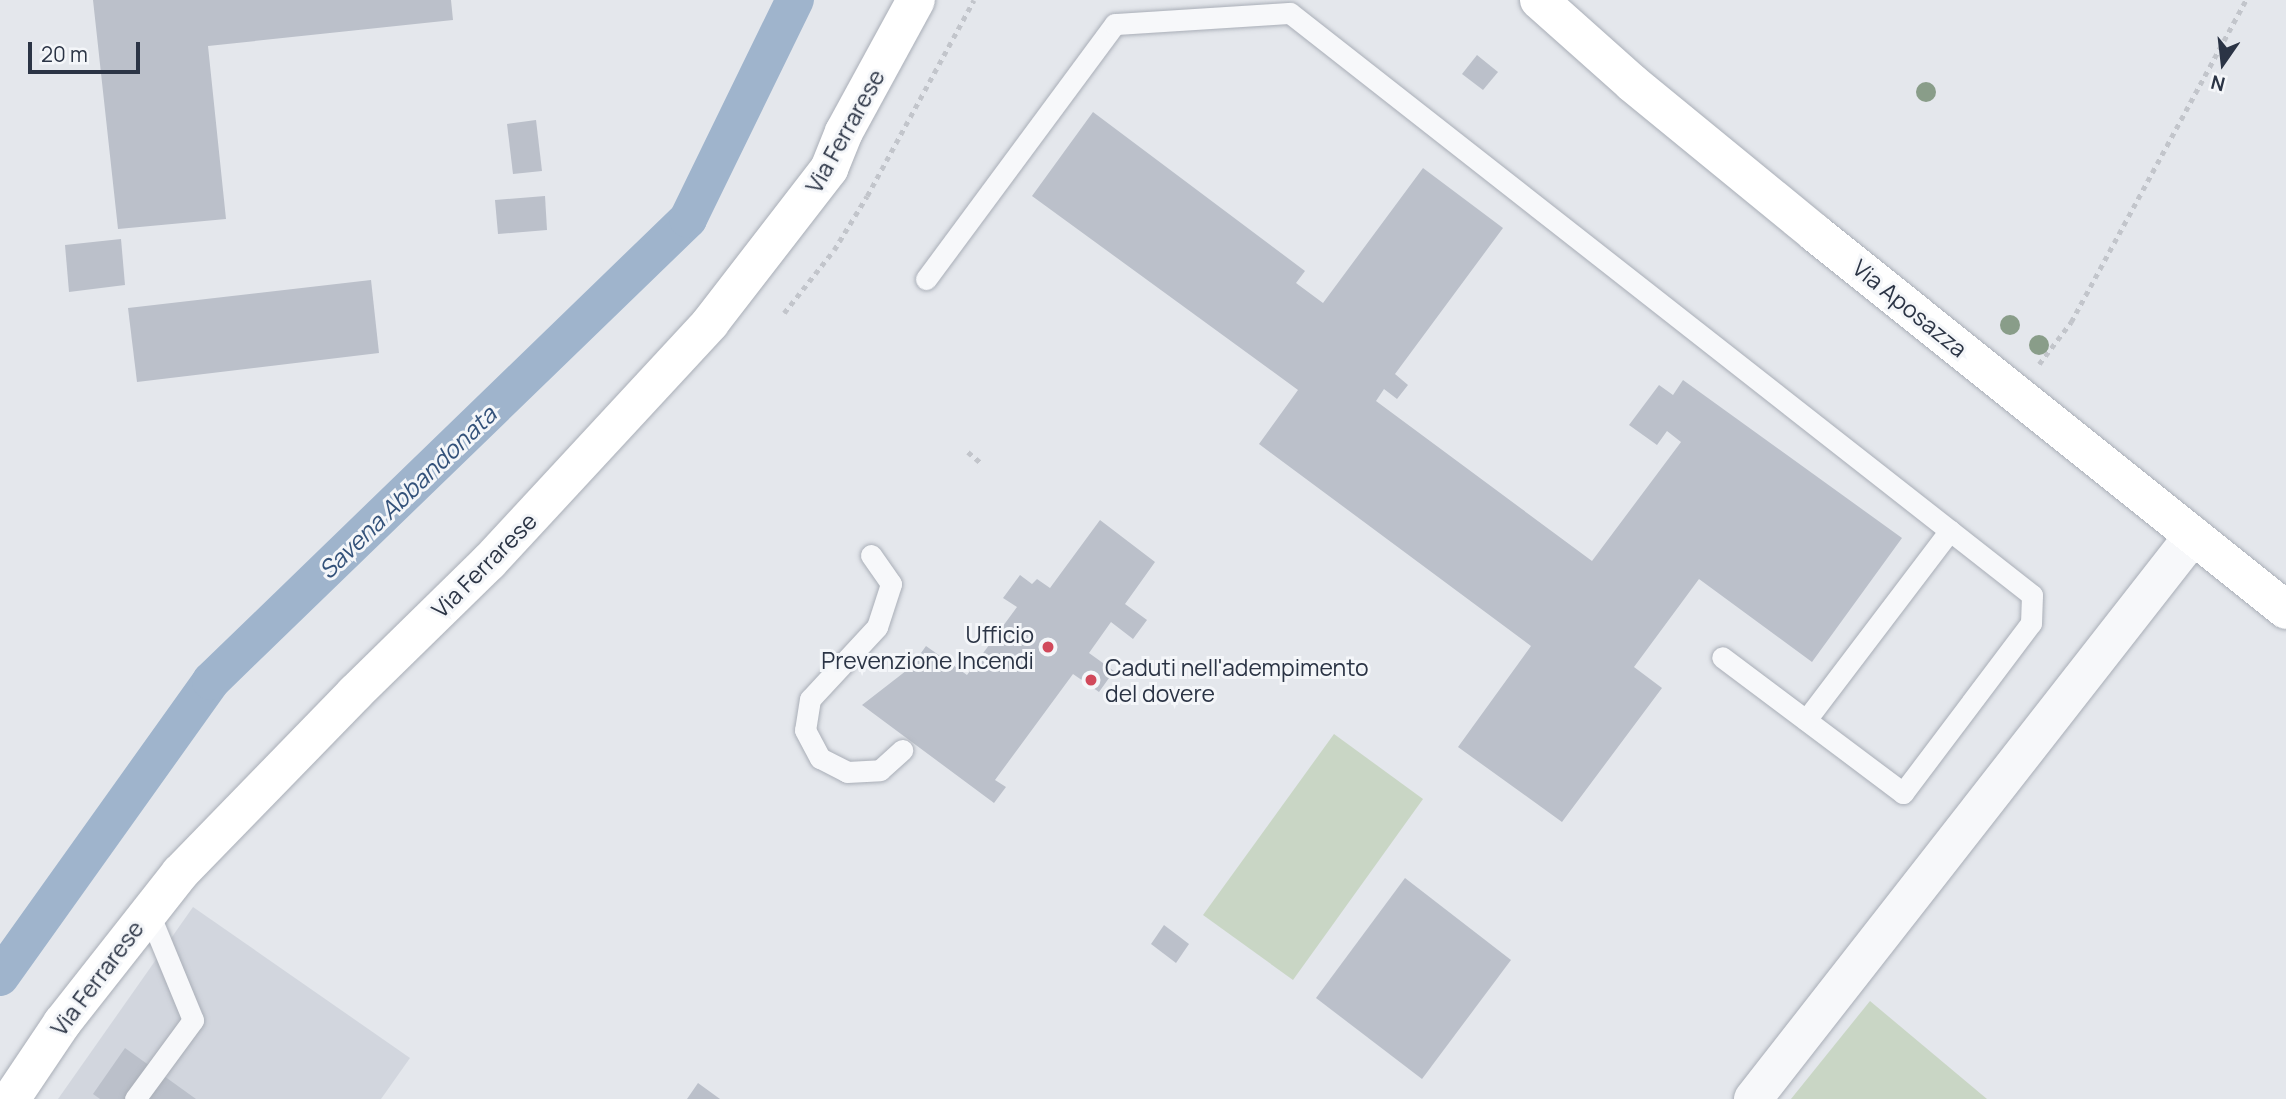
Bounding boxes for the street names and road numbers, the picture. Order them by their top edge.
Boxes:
street label: Via Ferrarese [800,64,890,198]
street label: Via Aposazza [1847,253,1973,363]
street label: Via Ferrarese [426,507,542,623]
street label: Via Ferrarese [45,915,149,1041]

